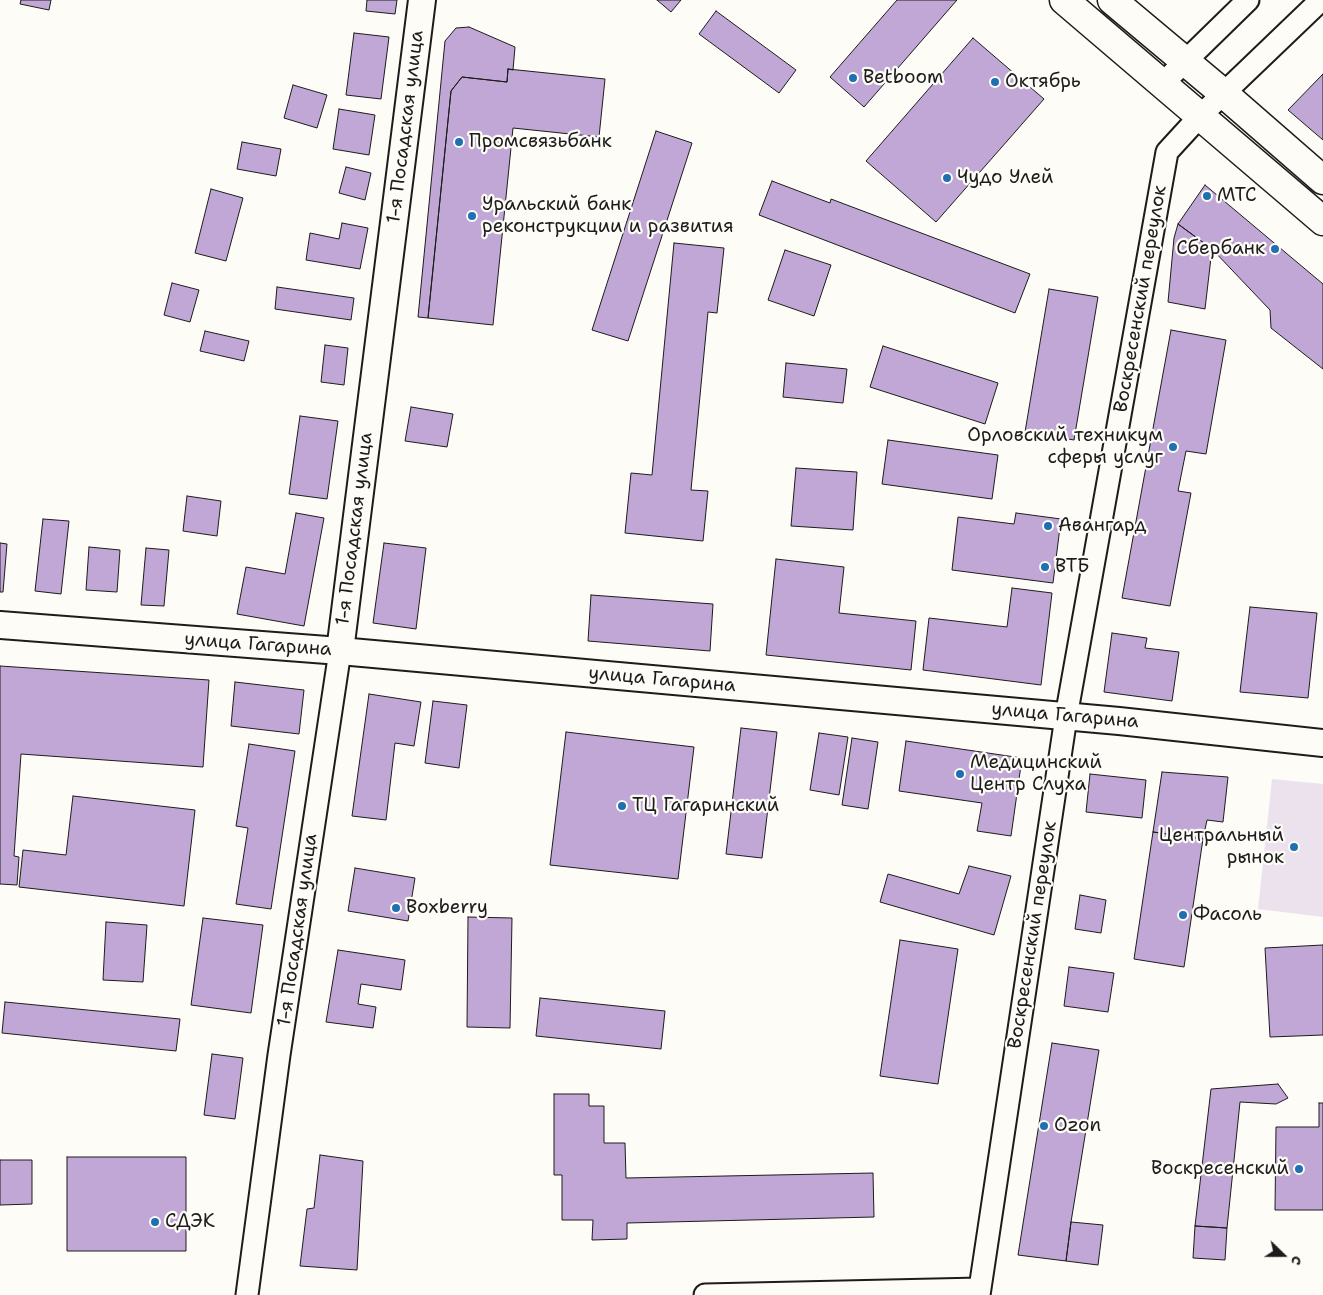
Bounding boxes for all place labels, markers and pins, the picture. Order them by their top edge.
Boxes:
place label: Betboom [863,67,943,89]
place label: Октябрь [1005,71,1081,93]
marker: Betboom [847,72,859,84]
marker: Октябрь [989,76,1001,88]
place label: Промсвязьбанк [469,131,612,153]
marker: Промсвязьбанк [453,136,465,148]
place label: Чудо Улей [957,167,1053,189]
marker: Чудо Улей [941,172,953,184]
place label: МТС [1217,185,1257,207]
marker: МТС [1201,190,1213,202]
place label: Уральский банк реконструкции и развития [482,194,734,238]
marker: Уральский банк реконструкции и развития [466,210,478,222]
place label: Сбербанк [1176,238,1265,260]
marker: Сбербанк [1269,243,1281,255]
place label: Орловский техникум сферы услуг [967,425,1163,469]
marker: Орловский техникум сферы услуг [1167,441,1179,453]
place label: Авангард [1058,515,1146,537]
marker: Авангард [1042,520,1054,532]
place label: ВТБ [1055,556,1090,578]
marker: ВТБ [1039,561,1051,573]
place label: Медицинский Центр Слуха [970,752,1102,796]
marker: Медицинский Центр Слуха [954,768,966,780]
place label: ТЦ Гагаринский [632,795,779,817]
marker: ТЦ Гагаринский [616,800,628,812]
place label: Центральный рынок [1159,825,1284,869]
marker: Центральный рынок [1288,841,1300,853]
place label: Boxberry [406,897,488,919]
marker: Boxberry [390,902,402,914]
place label: Фасоль [1193,904,1262,926]
marker: Фасоль [1177,909,1189,921]
place label: Ozon [1054,1115,1101,1137]
marker: Ozon [1038,1120,1050,1132]
place label: Воскресенский [1151,1158,1289,1180]
marker: Воскресенский [1293,1163,1305,1175]
place label: СДЭК [165,1211,215,1233]
marker: СДЭК [149,1216,161,1228]

